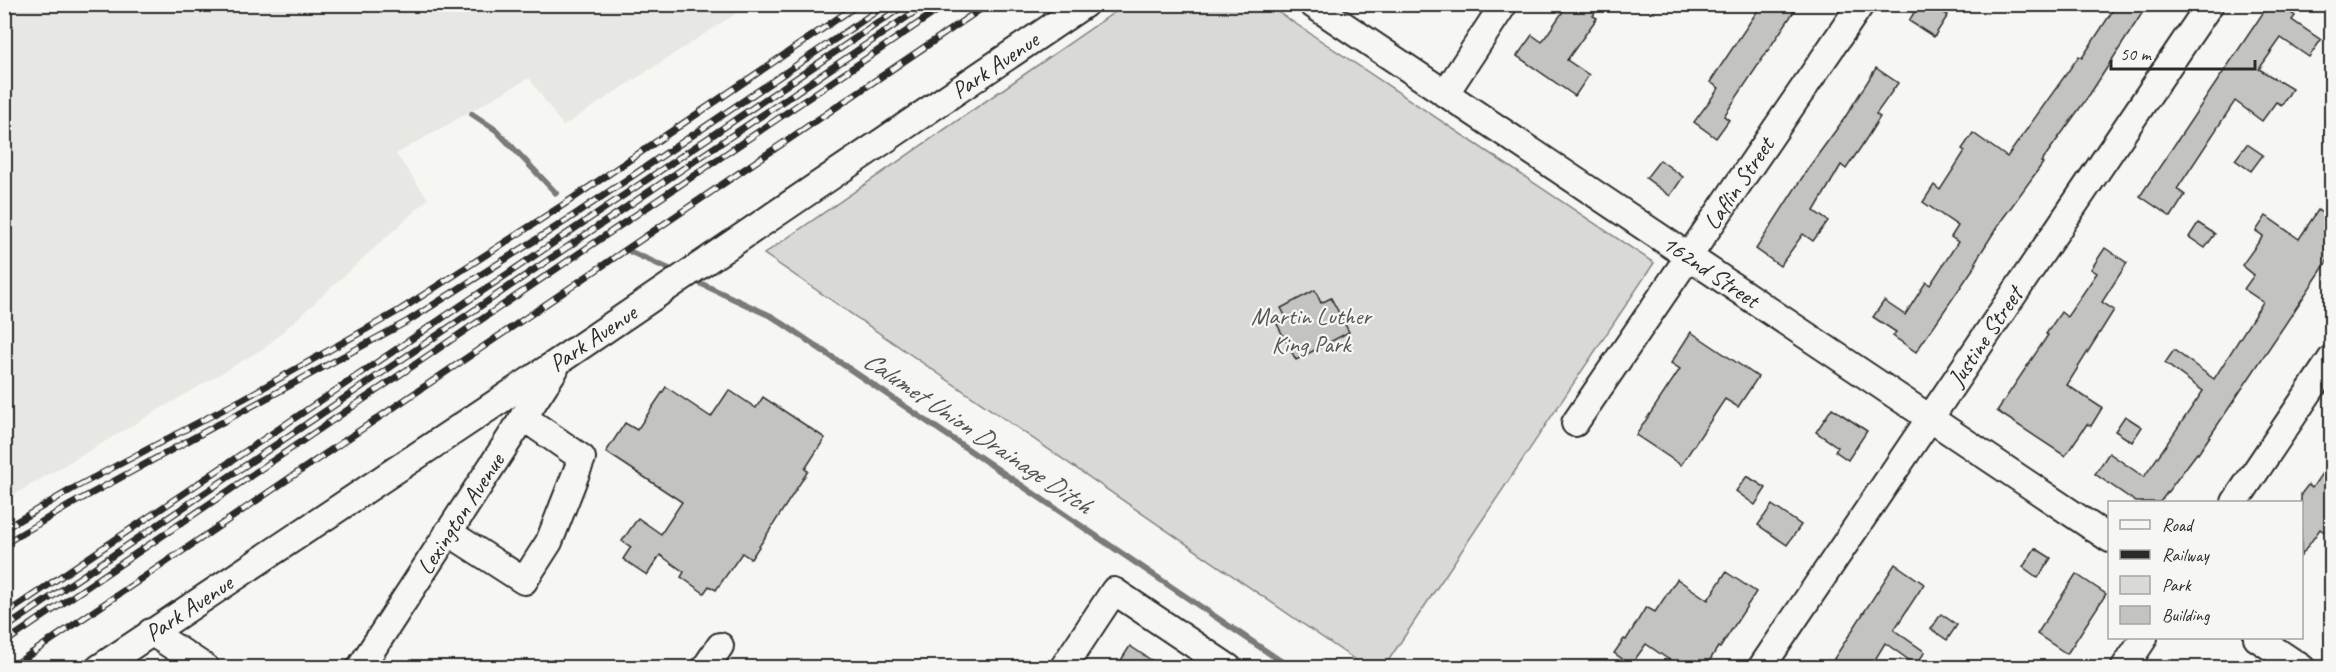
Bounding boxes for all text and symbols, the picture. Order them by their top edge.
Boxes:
street label: Park Avenue [946,24,1046,105]
scale bar [2111,33,2255,71]
text: 50 m [2120,43,2153,65]
street label: Laflin Street [1697,130,1782,235]
street label: 162nd Street [1657,228,1767,316]
street label: Justine Street [1940,279,2031,393]
street label: Park Avenue [543,297,644,378]
park label: Martin Luther King Park [1251,301,1373,359]
water label: Calumet Union Drainage Ditch [857,343,1100,523]
street label: Lexington Avenue [410,446,512,580]
legend [2108,501,2303,639]
text: Road [2162,514,2195,536]
text: Railway [2162,544,2210,566]
street label: Park Avenue [139,567,240,648]
text: Park [2162,574,2192,596]
text: Building [2162,604,2211,626]

